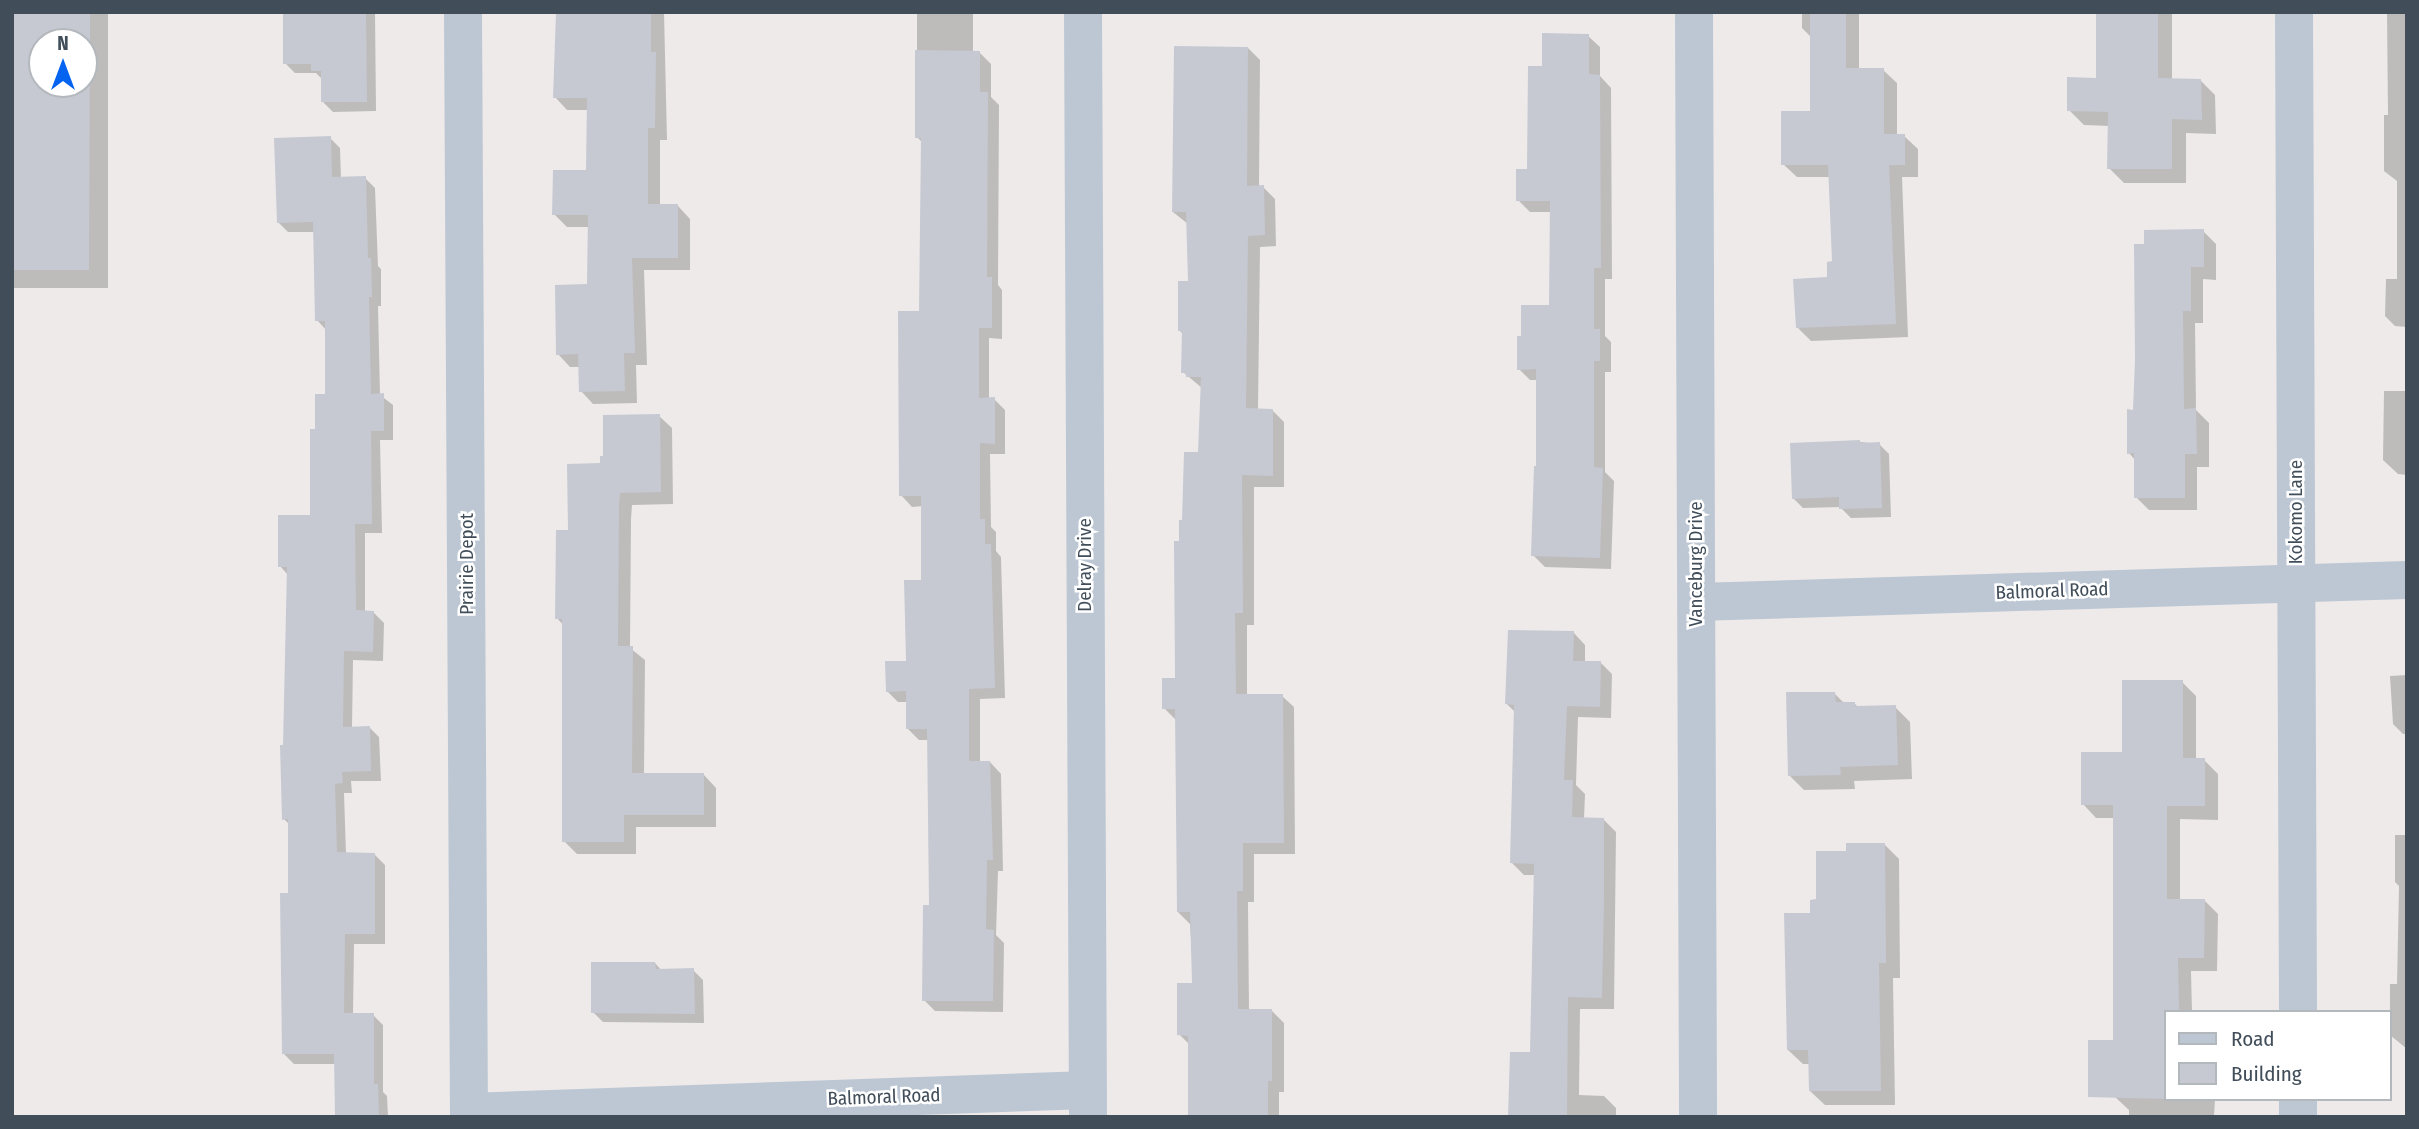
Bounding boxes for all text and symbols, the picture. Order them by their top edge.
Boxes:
north arrow [28,28,98,98]
text: N [57,32,69,55]
street label: Kokomo Lane [2285,460,2307,564]
street label: Vanceburg Drive [1685,501,1707,627]
street label: Prairie Depot [456,513,478,615]
street label: Delray Drive [1074,518,1096,612]
street label: Balmoral Road [1995,578,2109,604]
legend [2164,1010,2391,1101]
text: Road [2231,1026,2275,1052]
text: Building [2231,1061,2302,1087]
street label: Balmoral Road [827,1084,941,1110]

